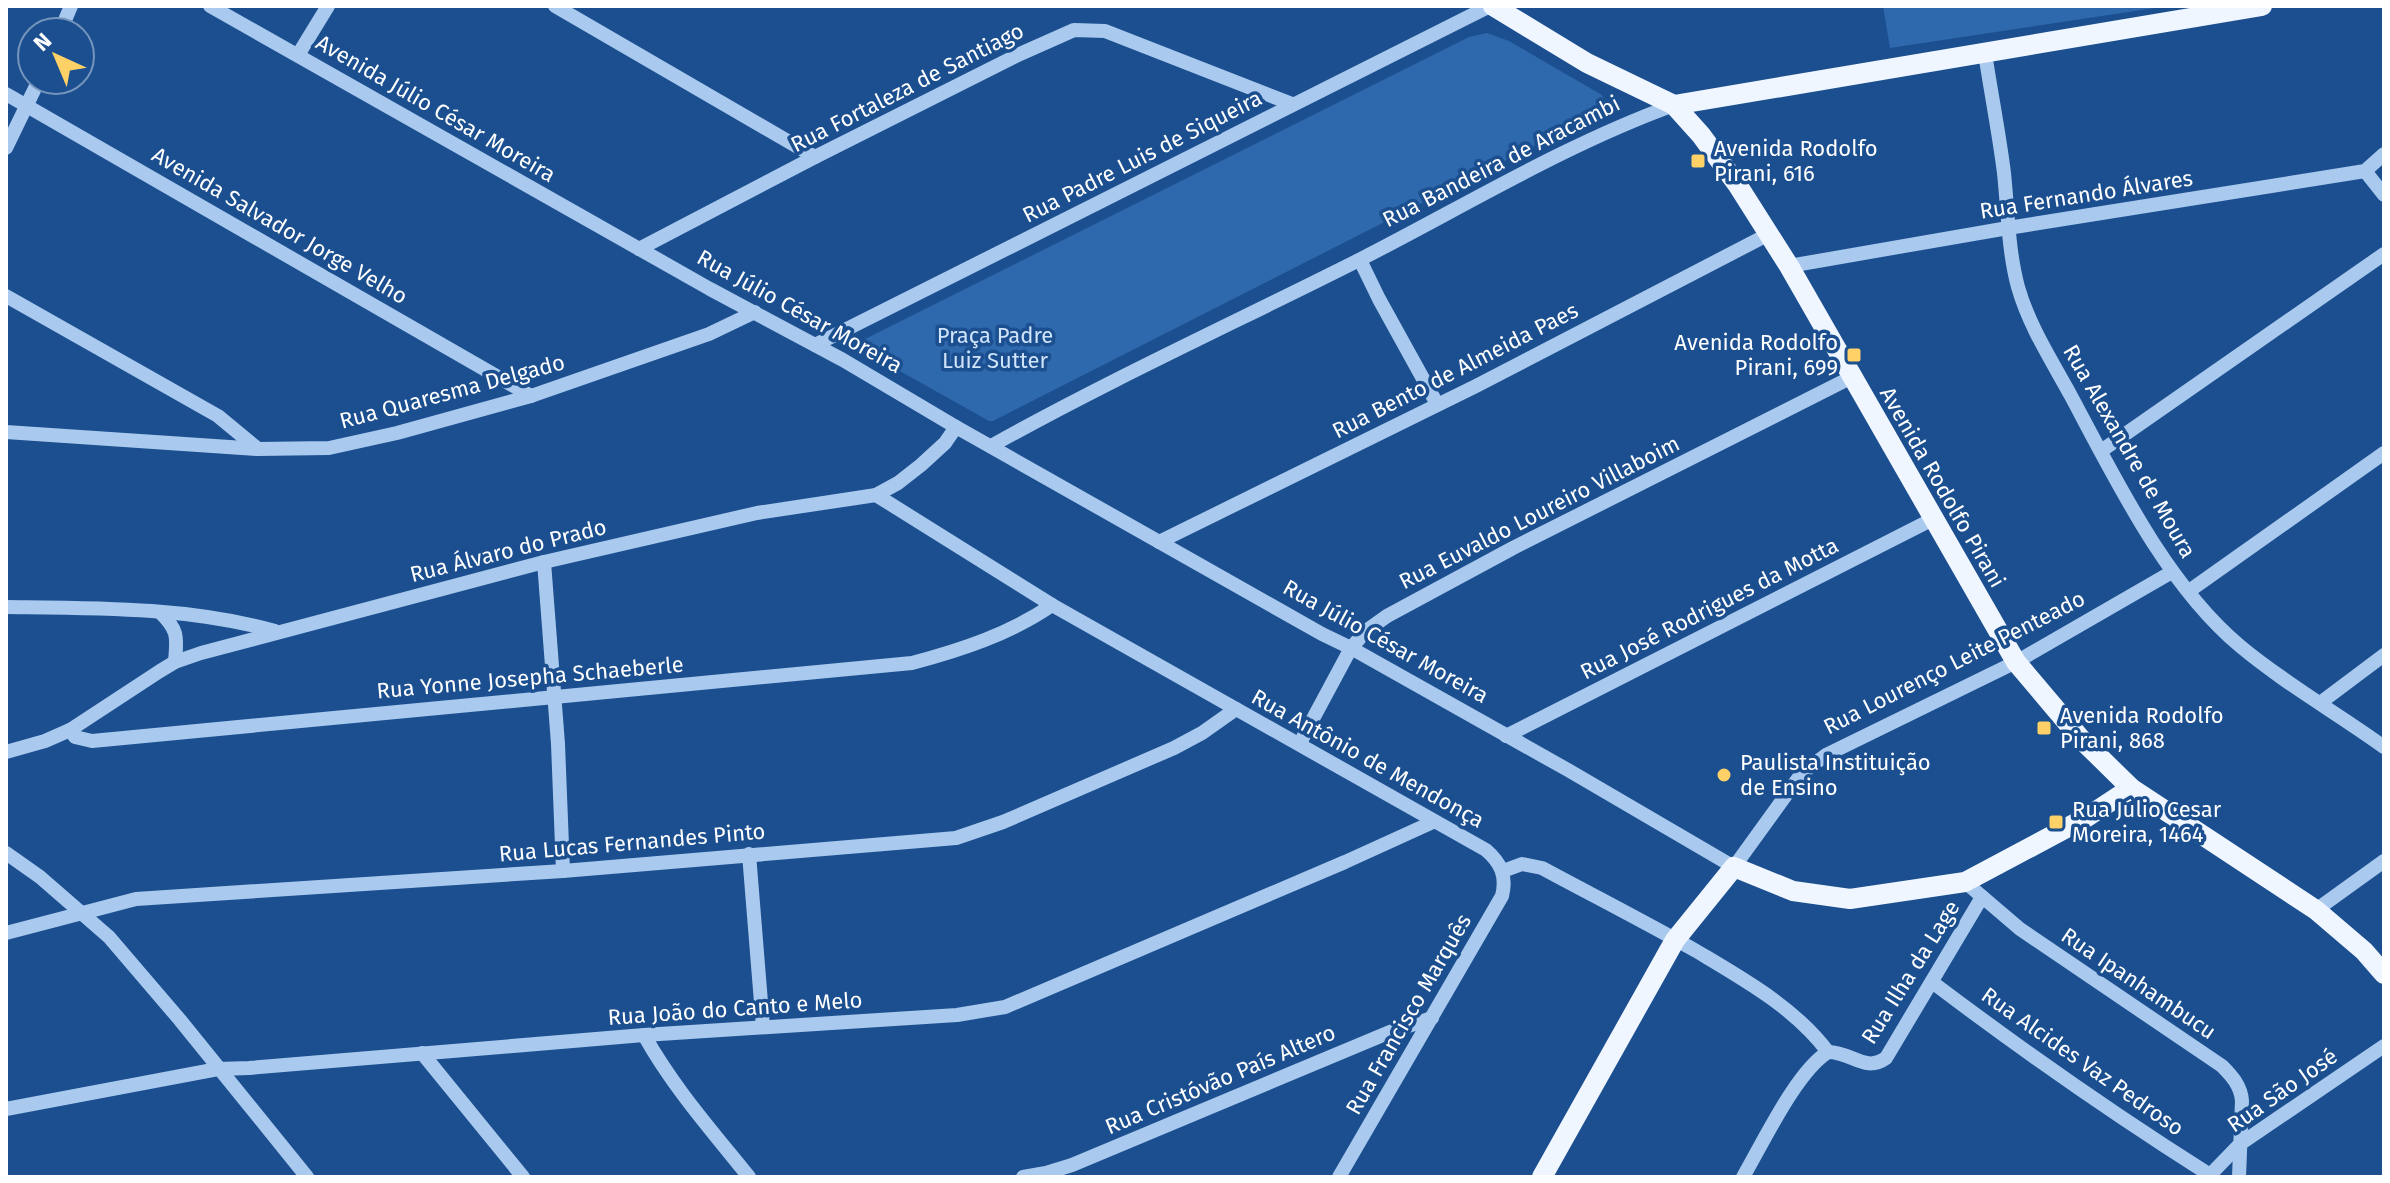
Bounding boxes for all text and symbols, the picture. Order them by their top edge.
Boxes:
north arrow [16,16,96,96]
street label: Rua Fortaleza de Santiago [786,17,1028,158]
text: N [28,27,57,57]
street label: Avenida Júlio César Moreira [311,29,560,188]
street label: Rua Padre Luis de Siqueira [1018,84,1266,229]
street label: Rua Bandeira de Aracambi [1378,90,1624,233]
place label: Avenida Rodolfo Pirani, 616 [1714,135,1878,187]
street label: Avenida Salvador Jorge Velho [147,141,412,310]
marker: Avenida Rodolfo Pirani, 616 [1689,152,1707,170]
street label: Rua Fernando Álvares [1978,164,2195,225]
street label: Rua Júlio César Moreira [692,244,907,379]
street label: Rua Bento de Almeida Paes [1328,297,1583,444]
park label: Praça Padre Luiz Sutter [937,322,1053,374]
place label: Avenida Rodolfo Pirani, 699 [1674,329,1838,381]
street label: Rua Alexandre de Moura [2057,340,2202,563]
marker: Avenida Rodolfo Pirani, 699 [1845,346,1863,364]
street label: Rua Quaresma Delgado [336,348,568,435]
street label: Avenida Rodolfo Pirani [1874,382,2011,592]
street label: Rua Euvaldo Loureiro Villaboim [1394,430,1684,595]
street label: Rua Álvaro do Prado [407,513,609,588]
street label: Rua José Rodrigues da Motta [1576,531,1843,685]
street label: Rua Júlio César Moreira [1278,574,1493,709]
street label: Rua Lourenço Leite Penteado [1819,585,2089,740]
street label: Rua Yonne Josepha Schaeberle [375,651,685,704]
street label: Rua Antônio de Mendonça [1247,683,1489,834]
place label: Avenida Rodolfo Pirani, 868 [2060,702,2224,754]
marker: Avenida Rodolfo Pirani, 868 [2035,719,2053,737]
place label: Paulista Instituição de Ensino [1740,749,1931,801]
marker: Paulista Instituição de Ensino [1715,766,1733,784]
place label: Rua Júlio Cesar Moreira, 1464 [2072,796,2222,848]
marker: Rua Júlio Cesar Moreira, 1464 [2047,813,2065,831]
street label: Rua Lucas Fernandes Pinto [498,817,766,868]
street label: Rua Ilha da Lage [1856,896,1965,1049]
street label: Rua Francisco Marquês [1340,909,1477,1119]
street label: Rua Ipanhambucu [2056,922,2221,1045]
street label: Rua Alcides Vaz Pedroso [1976,981,2189,1141]
street label: Rua João do Canto e Melo [607,986,863,1031]
street label: Rua Cristóvão País Altero [1101,1019,1339,1140]
street label: Rua São José [2222,1043,2343,1138]

